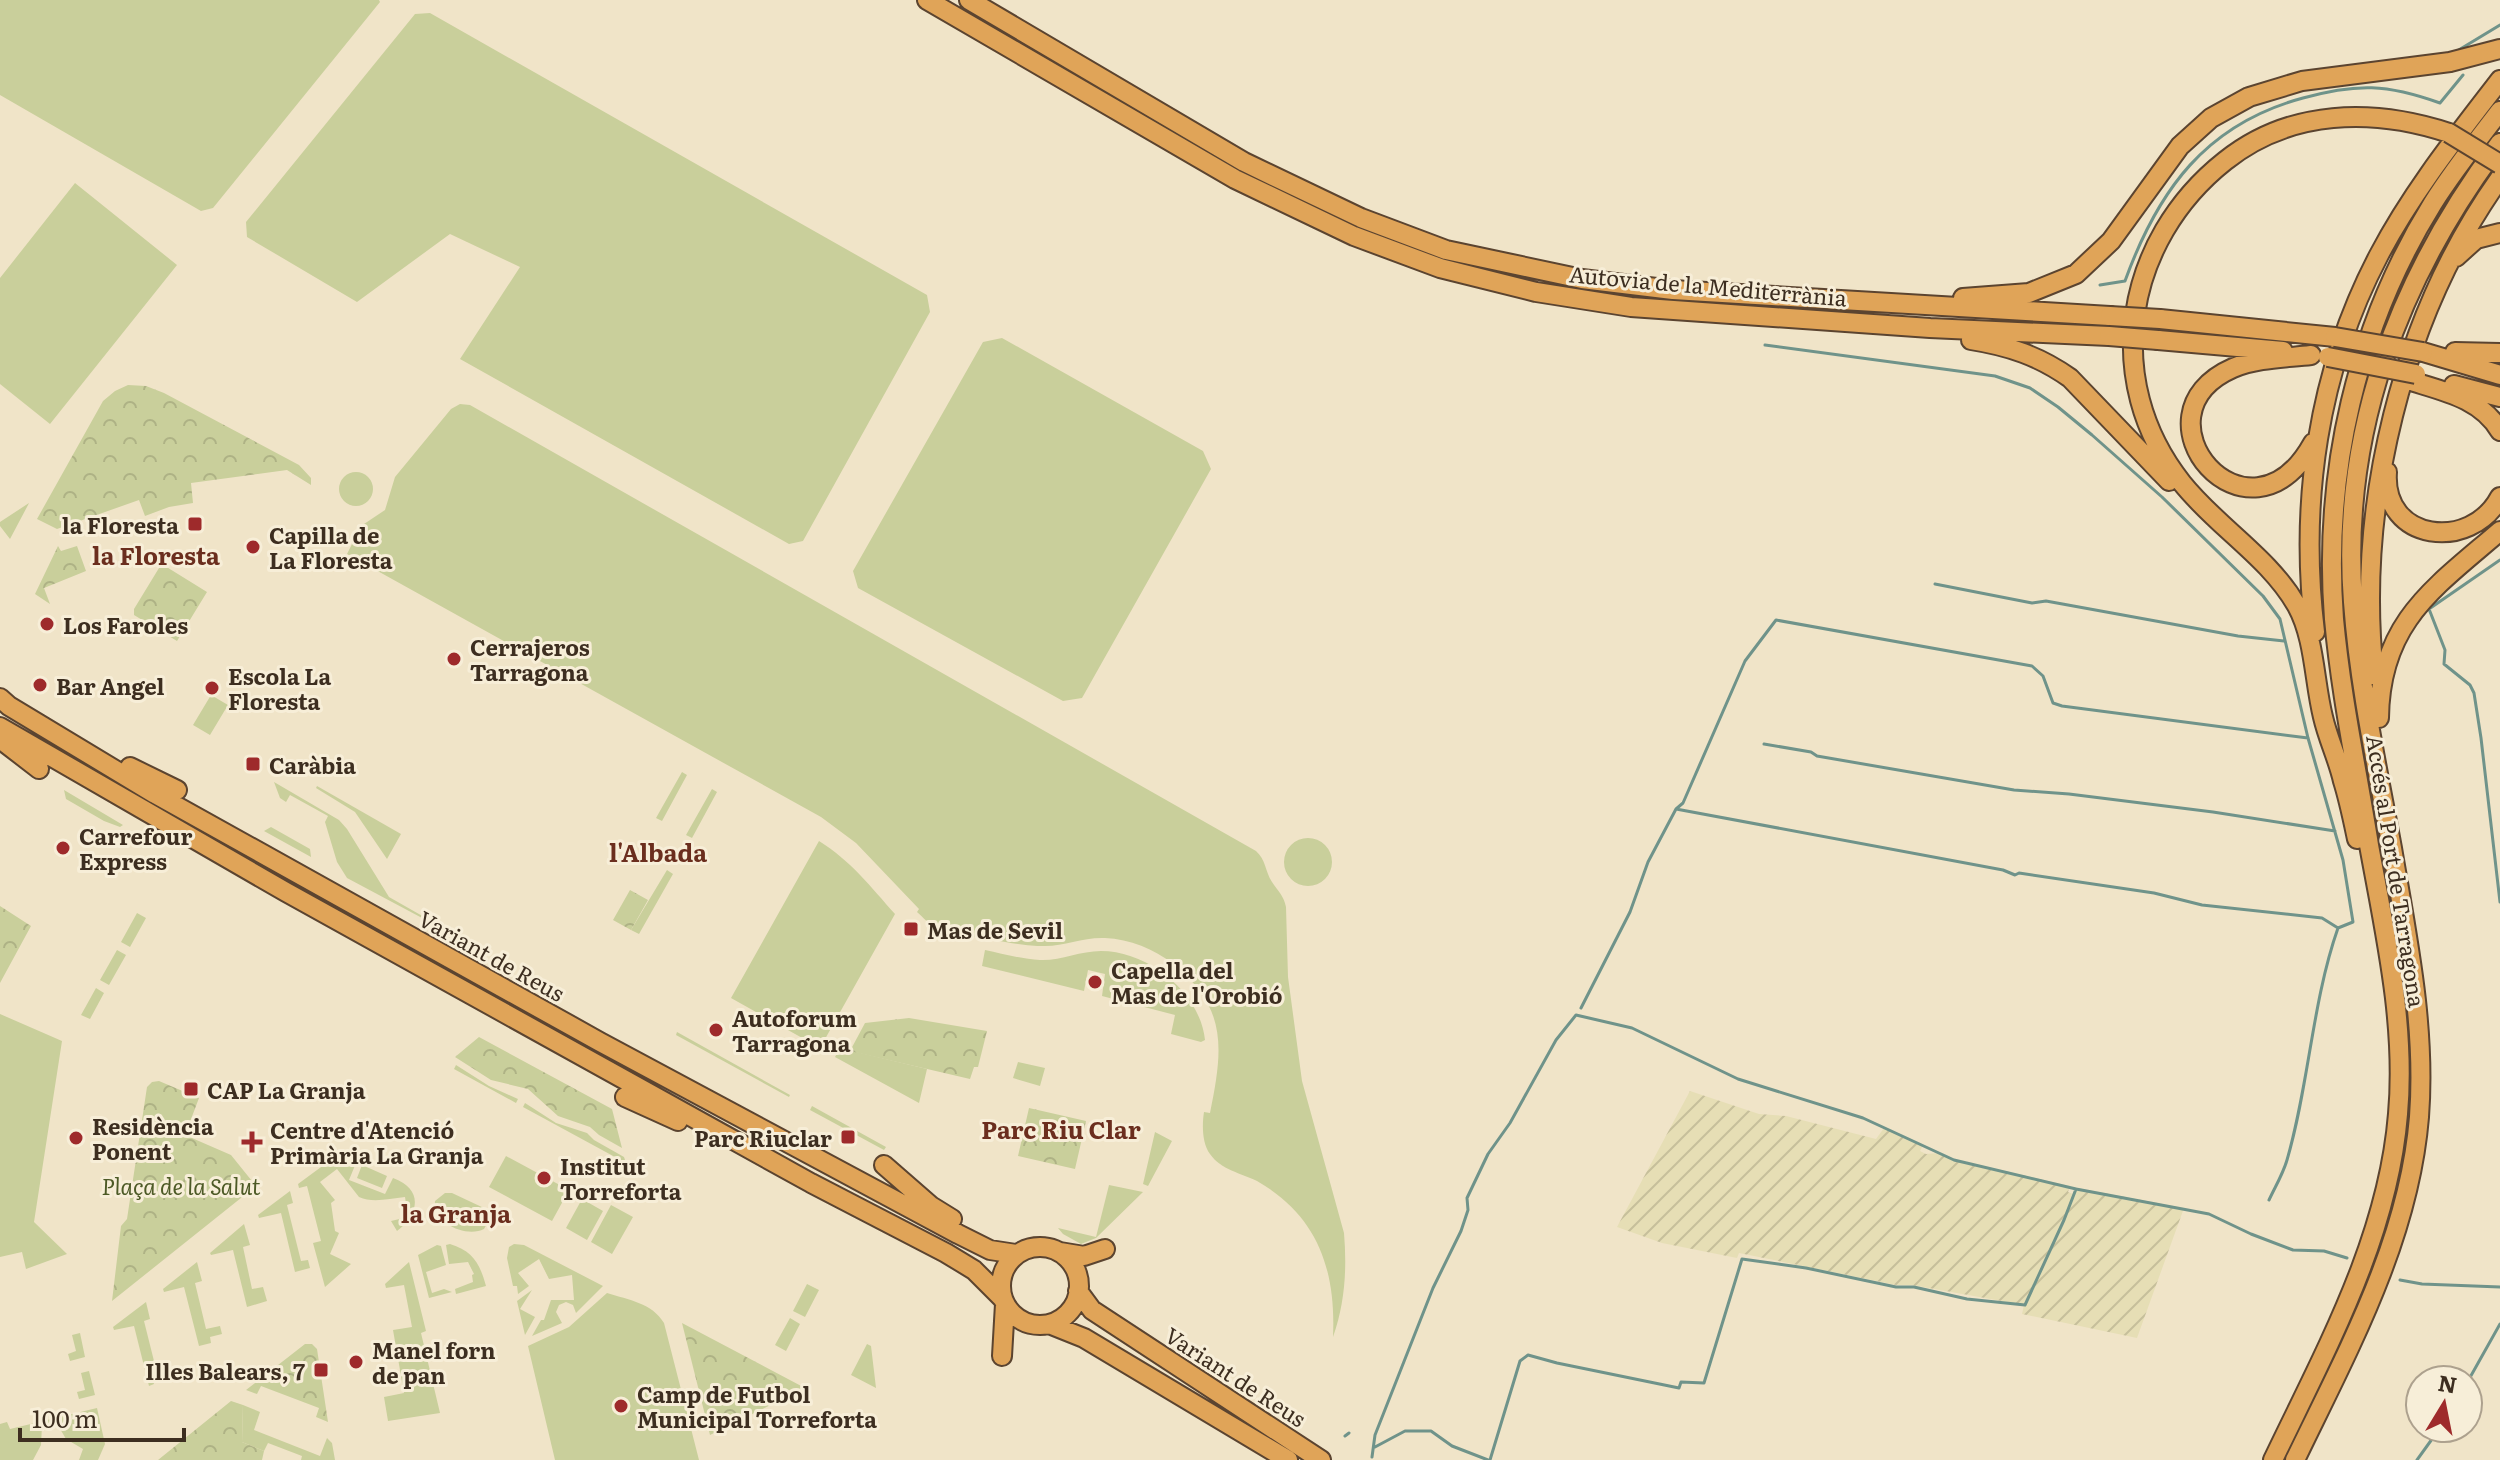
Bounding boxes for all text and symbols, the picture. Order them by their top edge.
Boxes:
street label: Autovia de la Mediterrània [1568,256,1848,314]
place label: la Floresta [62,508,179,541]
marker: la Floresta [186,515,204,533]
place label: Capilla de La Floresta [269,518,393,576]
district label: la Floresta [92,537,220,572]
marker: Capilla de La Floresta [244,538,262,556]
place label: Los Faroles [63,608,188,641]
marker: Los Faroles [38,615,56,633]
place label: Cerrajeros Tarragona [470,630,590,688]
marker: Cerrajeros Tarragona [445,650,463,668]
place label: Escola La Floresta [228,659,331,717]
place label: Bar Angel [56,669,165,702]
marker: Bar Angel [31,676,49,694]
marker: Escola La Floresta [203,679,221,697]
street label: Accés al Port de Tarragona [2359,732,2435,1010]
place label: Caràbia [269,748,356,781]
marker: Caràbia [244,755,262,773]
place label: Carrefour Express [79,819,192,877]
district label: l'Albada [609,834,707,869]
marker: Carrefour Express [54,839,72,857]
street label: Variant de Reus [413,901,571,1009]
place label: Mas de Sevil [927,913,1063,946]
marker: Mas de Sevil [902,920,920,938]
place label: Capella del Mas de l'Orobió [1111,953,1282,1011]
marker: Capella del Mas de l'Orobió [1086,973,1104,991]
place label: Autoforum Tarragona [732,1001,857,1059]
marker: Autoforum Tarragona [707,1021,725,1039]
place label: CAP La Granja [207,1073,366,1106]
marker: CAP La Granja [182,1080,200,1098]
place label: Residència Ponent [92,1109,214,1167]
district label: Parc Riu Clar [981,1111,1141,1146]
place label: Centre d'Atenció Primària La Granja [270,1113,484,1171]
place label: Parc Riuclar [694,1121,832,1154]
marker: Parc Riuclar [839,1128,857,1146]
marker: Residència Ponent [67,1129,85,1147]
marker: Centre d'Atenció Primària La Granja [241,1131,263,1153]
place label: Institut Torreforta [560,1149,682,1207]
park label: Plaça de la Salut [101,1169,261,1202]
marker: Institut Torreforta [535,1169,553,1187]
district label: la Granja [401,1195,511,1230]
street label: Variant de Reus [1159,1318,1313,1434]
place label: Manel forn de pan [372,1333,496,1391]
marker: Manel forn de pan [347,1353,365,1371]
place label: Illes Balears, 7 [145,1354,305,1387]
marker: Illes Balears, 7 [312,1361,330,1379]
north arrow [2404,1364,2484,1444]
text: N [2436,1365,2460,1401]
place label: Camp de Futbol Municipal Torreforta [637,1377,877,1435]
scale bar [20,1392,184,1442]
marker: Camp de Futbol Municipal Torreforta [612,1397,630,1415]
text: 100 m [32,1400,98,1435]

